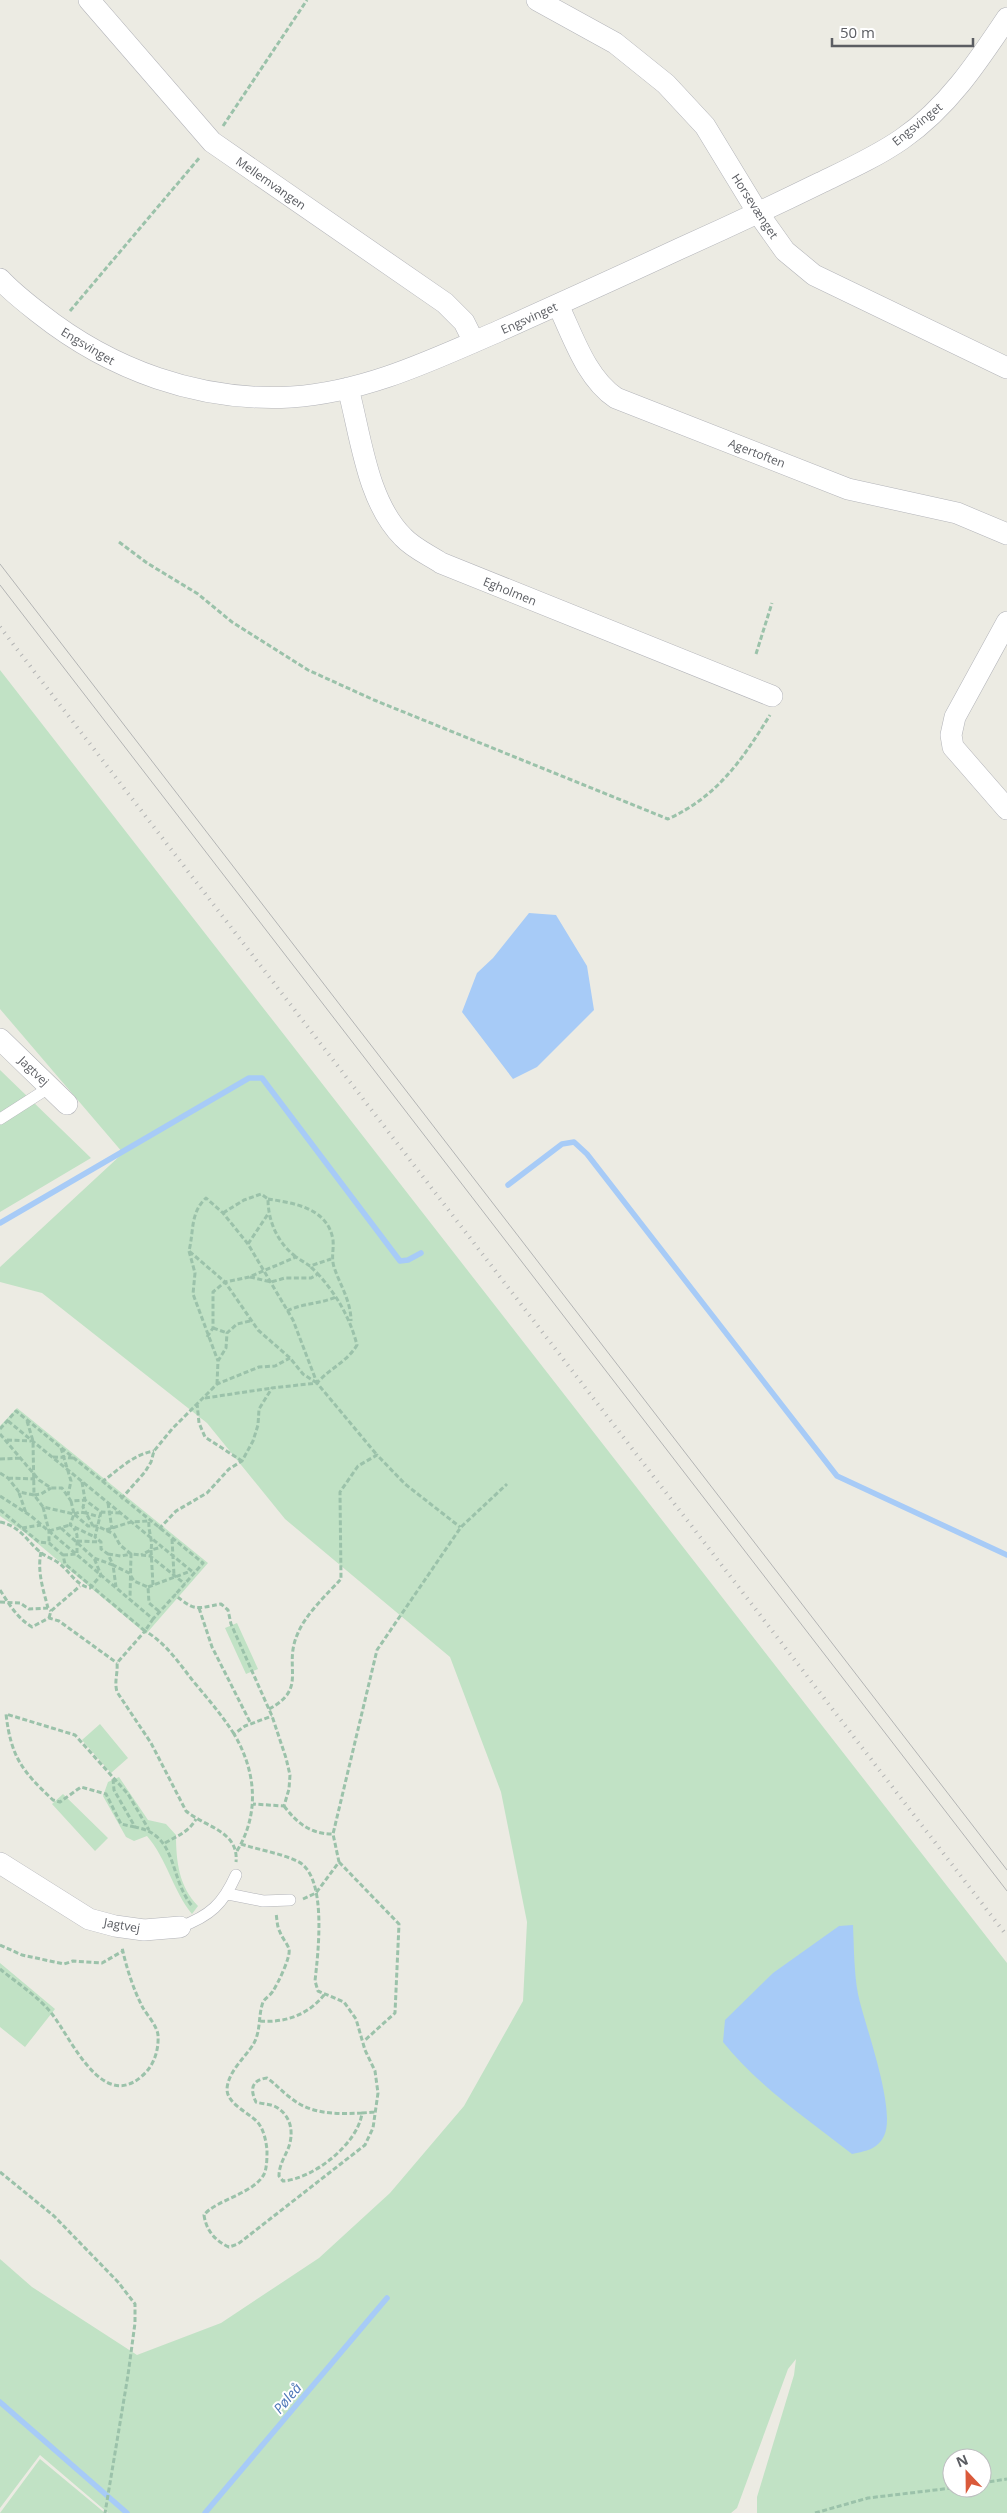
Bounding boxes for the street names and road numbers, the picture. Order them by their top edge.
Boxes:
street label: Engsvinget [888,98,946,150]
street label: Mellemvangen [233,152,309,214]
street label: Horsevænget [728,170,782,242]
street label: Engsvinget [498,298,560,338]
street label: Engsvinget [58,323,118,369]
street label: Agertoften [726,434,788,472]
street label: Egholmen [481,573,539,609]
street label: Jagtvej [14,1052,53,1090]
street label: Jagtvej [102,1913,141,1937]

